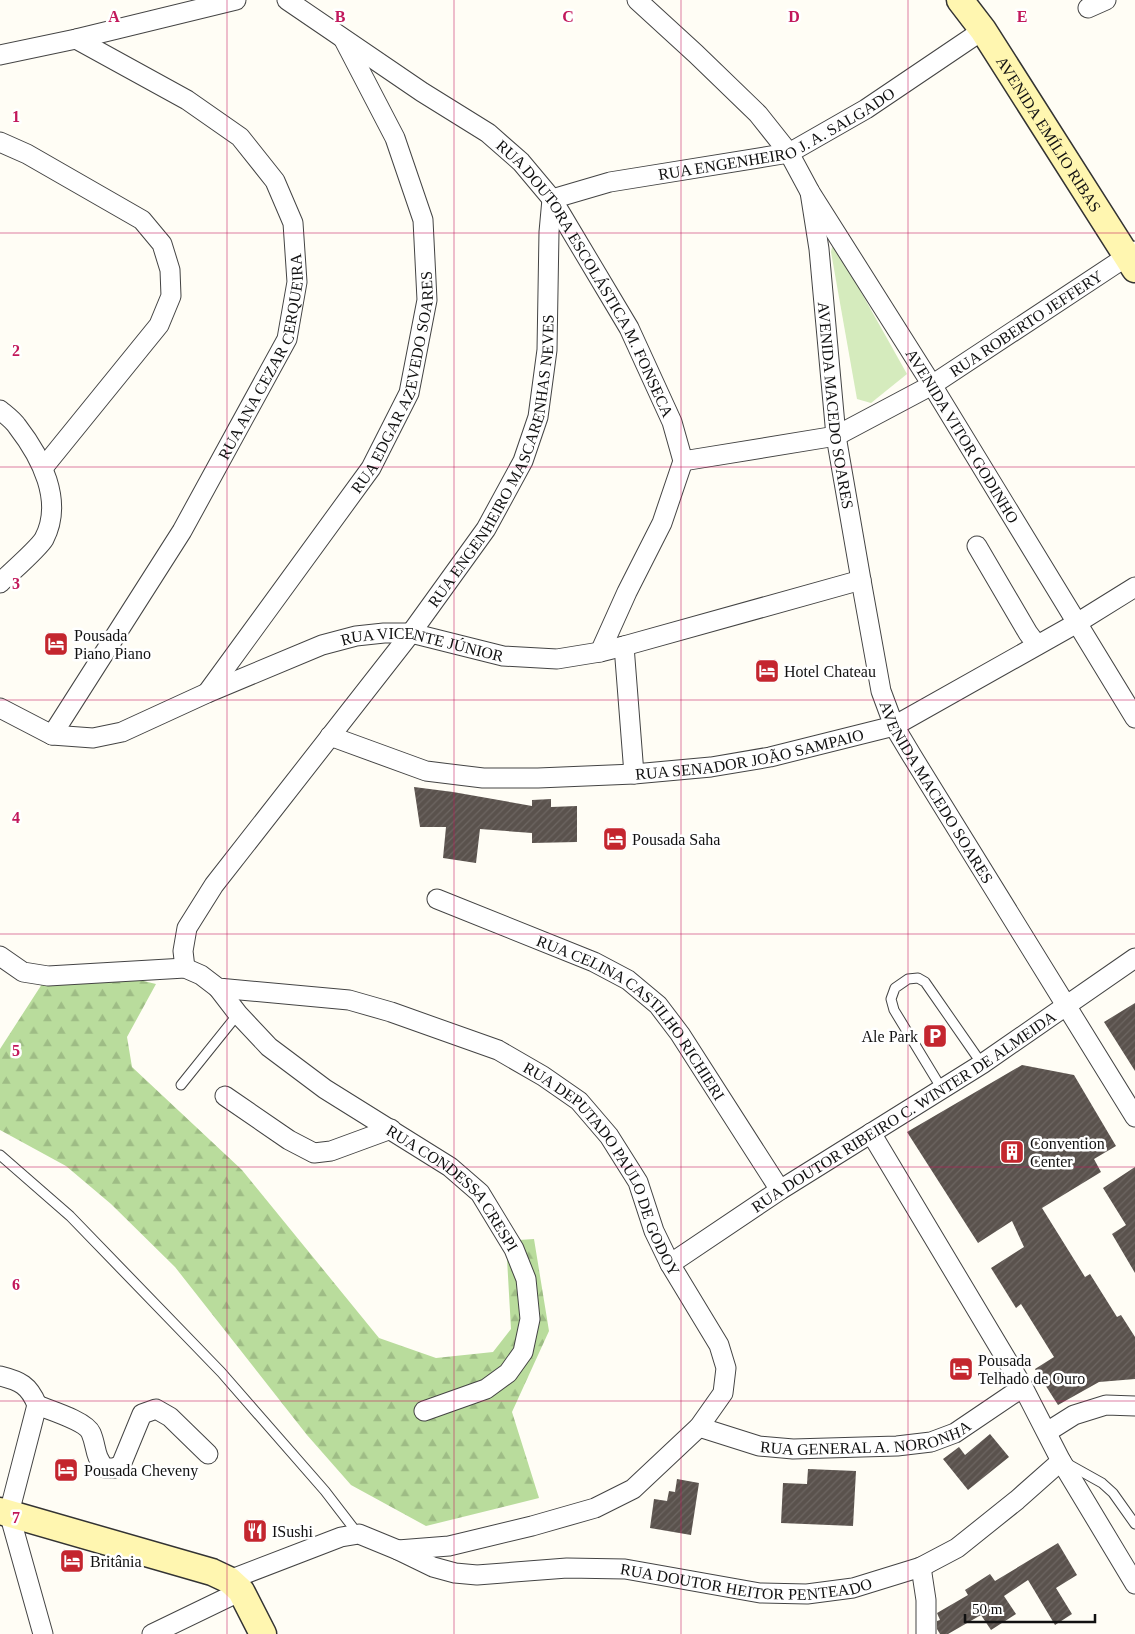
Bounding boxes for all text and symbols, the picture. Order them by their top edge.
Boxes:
text: A [108,8,120,25]
text: B [335,8,346,25]
text: C [562,8,574,25]
text: D [788,8,800,25]
text: E [1017,8,1027,25]
street label: AVENIDA EMÍLIO RIBAS [993,53,1104,215]
street label: RUA ENGENHEIRO J. A. SALGADO [657,84,898,183]
text: 1 [12,108,20,125]
street label: RUA DOUTORA ESCOLÁSTICA M. FONSECA [493,137,677,420]
street label: RUA ANA CEZAR CERQUEIRA [215,253,306,462]
street label: RUA ROBERTO JEFFERY [946,267,1106,380]
street label: RUA EDGAR AZEVEDO SOARES [348,271,436,496]
street label: AVENIDA MACEDO SOARES [815,301,857,510]
street label: RUA ENGENHEIRO MASCARENHAS NEVES [425,314,557,610]
text: 2 [12,342,20,359]
street label: AVENIDA VITOR GODINHO [902,346,1022,526]
text: 3 [12,575,20,592]
street label: RUA VICENTE JÚNIOR [339,625,506,665]
place label: Pousada Piano Piano [74,627,151,662]
hotel icon: Pousada Piano Piano [43,631,69,657]
hotel icon: Hotel Chateau [754,658,780,684]
place label: Hotel Chateau [784,663,876,680]
street label: AVENIDA MACEDO SOARES [876,699,996,886]
street label: RUA SENADOR JOÃO SAMPAIO [635,726,865,783]
text: 4 [12,809,20,826]
hotel icon: Pousada Saha [602,826,628,852]
place label: Pousada Saha [632,831,720,848]
street label: RUA CELINA CASTILHO RICHIERI [534,932,728,1103]
street label: RUA DOUTOR RIBEIRO C. WINTER DE ALMEIDA [748,1007,1059,1216]
parking icon: Ale Park [922,1023,948,1049]
place label: Ale Park [862,1028,918,1045]
text: 5 [12,1042,20,1059]
street label: RUA DEPUTADO PAULO DE GODOY [521,1059,683,1279]
street label: RUA CONDESSA CRESPI [383,1122,521,1254]
place label: Convention Center [1030,1135,1105,1170]
building icon: Convention Center [999,1139,1025,1165]
text: 6 [12,1276,20,1293]
place label: Pousada Telhado de Ouro [978,1352,1085,1387]
hotel icon: Pousada Telhado de Ouro [948,1356,974,1382]
street label: RUA GENERAL A. NORONHA [759,1417,974,1458]
hotel icon: Pousada Cheveny [53,1457,79,1483]
place label: Pousada Cheveny [84,1462,198,1480]
text: 7 [12,1509,20,1526]
restaurant icon: ISushi [242,1518,268,1544]
place label: ISushi [272,1523,313,1540]
hotel icon: Britânia [59,1548,85,1574]
place label: Britânia [90,1553,142,1570]
street label: RUA DOUTOR HEITOR PENTEADO [619,1560,874,1603]
scale bar [965,1592,1095,1624]
text: 50 m [972,1601,1003,1617]

